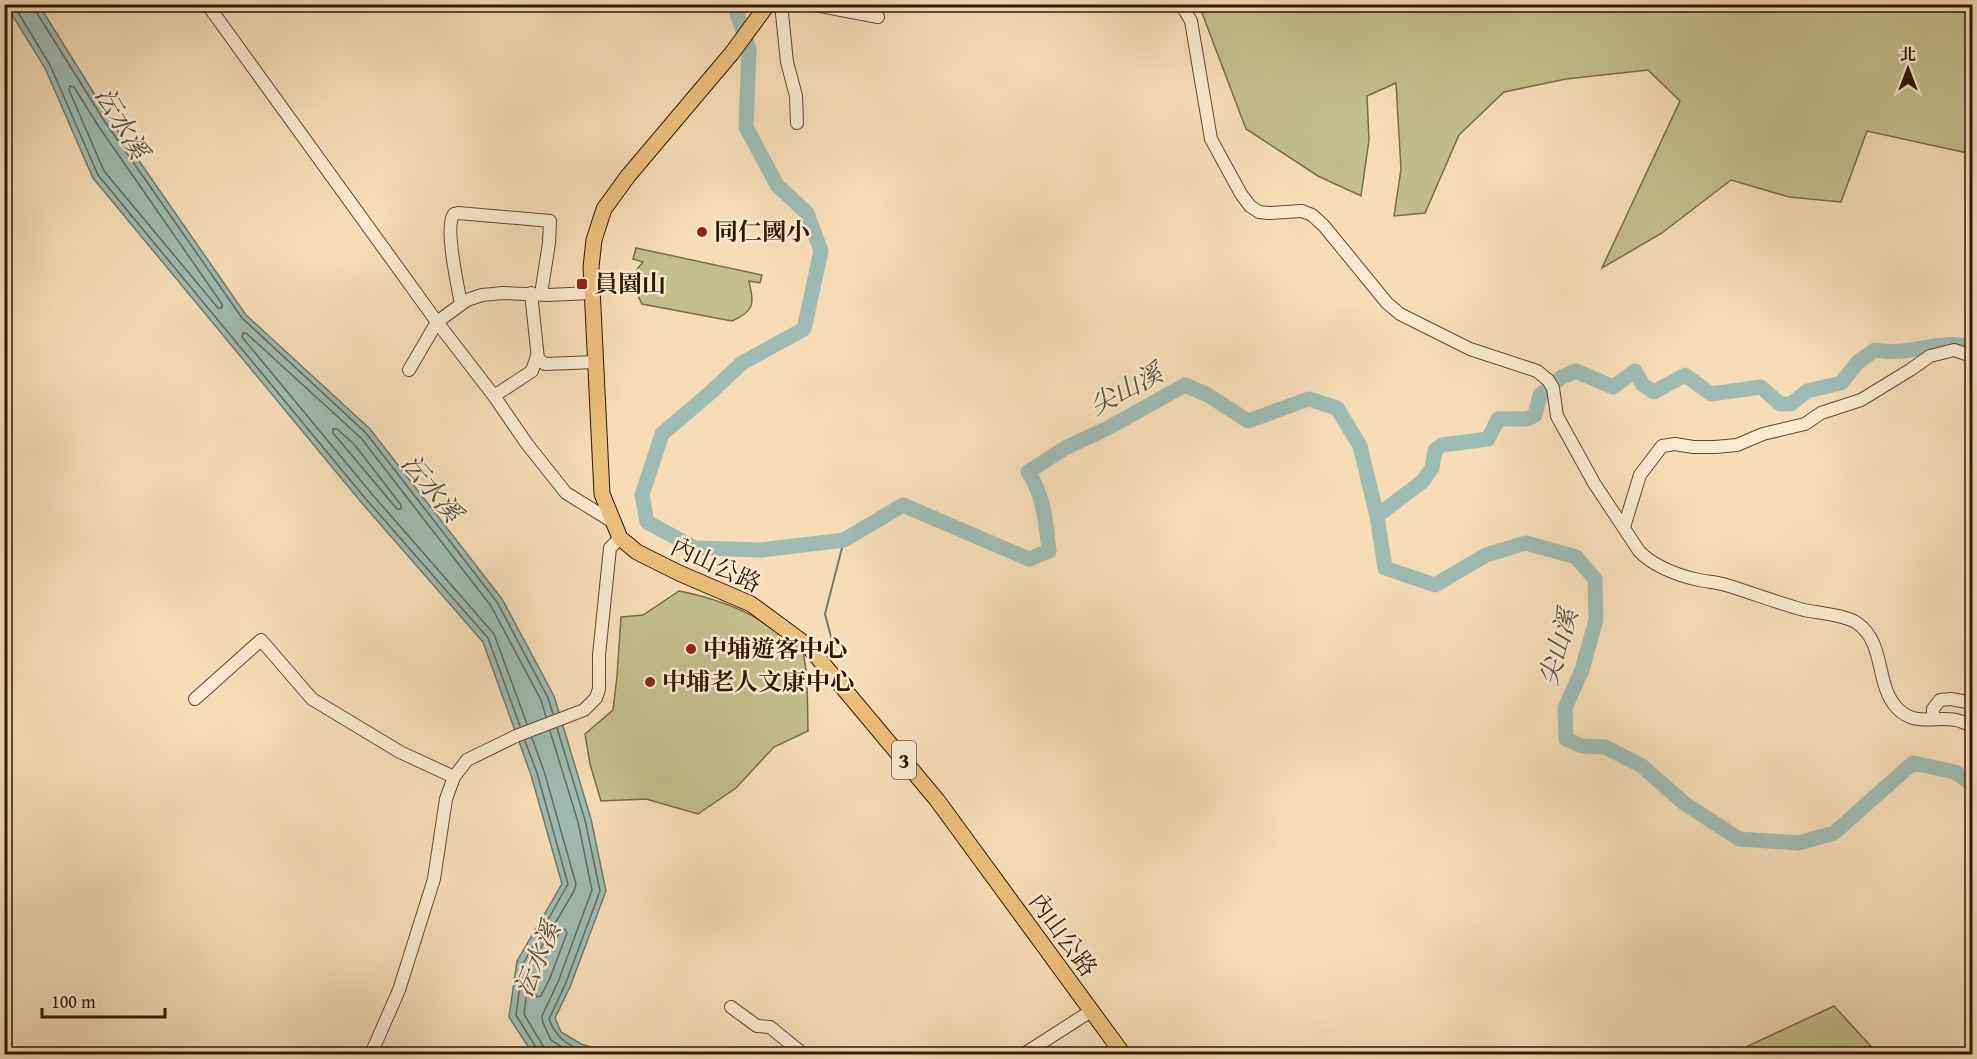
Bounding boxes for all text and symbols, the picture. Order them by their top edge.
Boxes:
north arrow [1878,39,1938,99]
text: 北 [1900,42,1916,66]
water label: 沄水溪 [86,79,160,169]
place label: 同仁國小 [714,214,810,249]
marker: 同仁國小 [695,225,709,239]
place label: 員園山 [594,266,666,301]
marker: 員園山 [575,277,589,291]
water label: 尖山溪 [1082,352,1172,424]
water label: 沄水溪 [393,445,474,533]
street label: 內山公路 [665,528,767,601]
water label: 尖山溪 [1528,601,1588,690]
place label: 中埔遊客中心 [703,631,847,666]
marker: 中埔遊客中心 [684,642,698,656]
place label: 中埔老人文康中心 [662,664,854,699]
marker: 中埔老人文康中心 [643,675,657,689]
road number: 3 [892,741,916,779]
street label: 內山公路 [1021,886,1106,984]
water label: 沄水溪 [503,913,571,1002]
scale bar [42,981,165,1019]
text: 100 m [51,988,96,1015]

